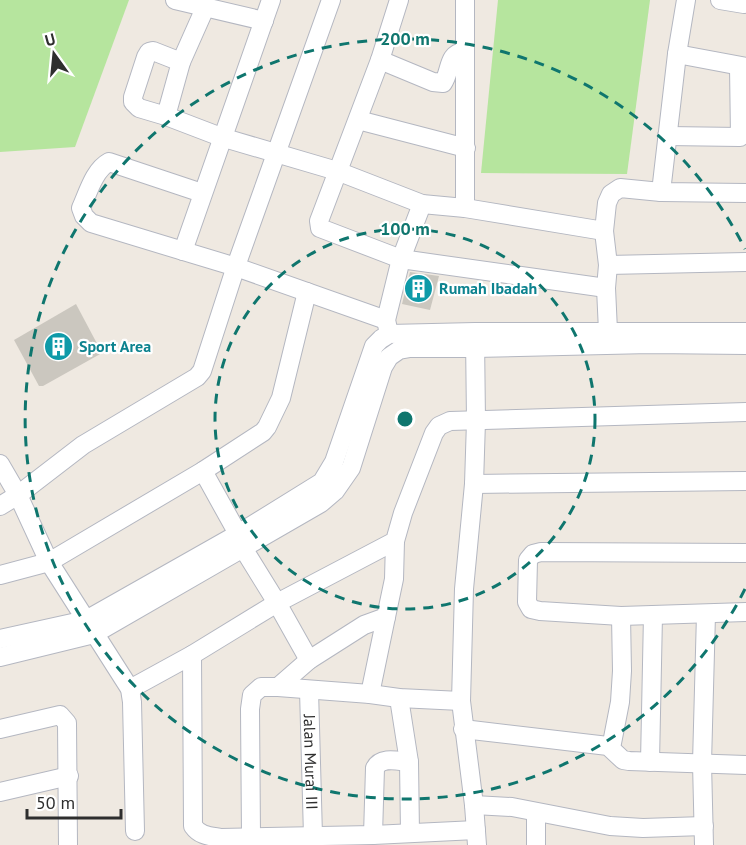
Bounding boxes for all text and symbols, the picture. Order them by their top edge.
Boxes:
north arrow [24,24,84,84]
text: 200 m [380,27,430,50]
text: U [43,29,58,50]
text: 100 m [380,217,430,240]
building icon: Rumah Ibadah [402,272,434,304]
place label: Rumah Ibadah [439,278,537,298]
building icon: Sport Area [42,330,74,362]
place label: Sport Area [79,336,151,356]
centre of rings [395,409,415,429]
street label: Jalan Murai III [300,713,322,810]
scale bar [27,782,122,820]
text: 50 m [36,791,75,814]

